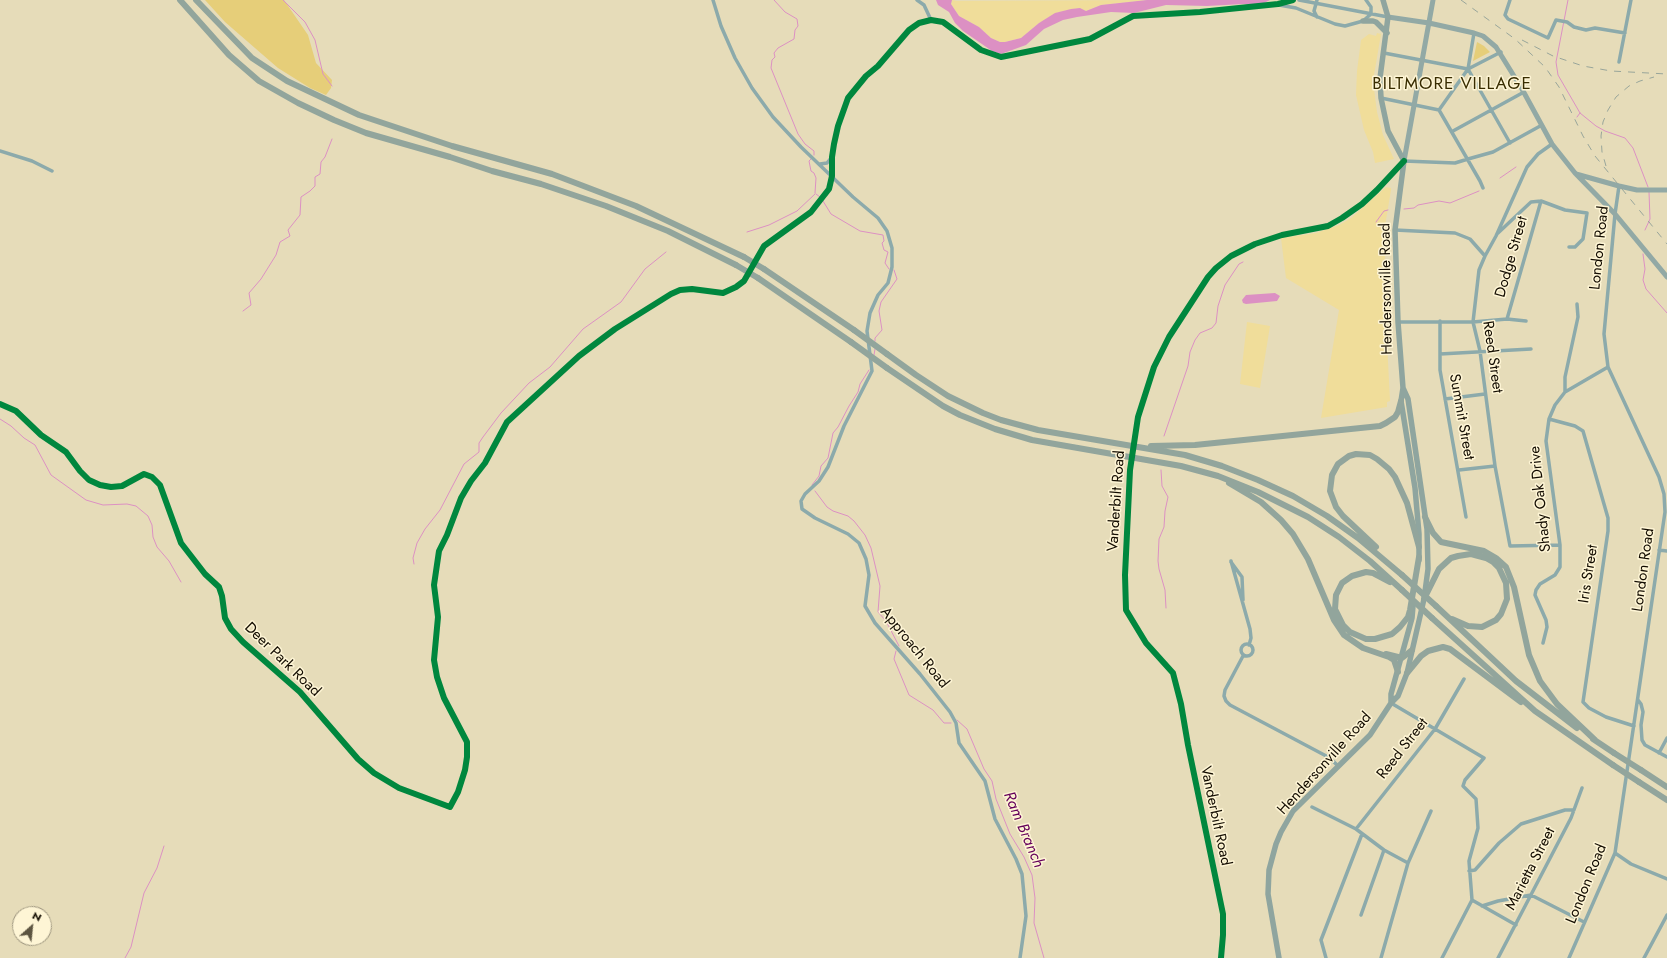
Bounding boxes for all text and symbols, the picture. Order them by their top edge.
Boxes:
district label: BILTMORE VILLAGE [1372,75,1532,95]
street label: London Road [1587,205,1613,291]
street label: Dodge Street [1492,214,1532,300]
street label: Hendersonville Road [1377,223,1397,355]
street label: Reed Street [1478,320,1506,394]
street label: Summit Street [1445,372,1477,462]
street label: Shady Oak Drive [1526,445,1556,553]
street label: Vanderbilt Road [1104,450,1130,552]
street label: London Road [1629,527,1659,613]
street label: Iris Street [1575,543,1603,605]
street label: Approach Road [876,604,952,692]
street label: Deer Park Road [240,619,324,701]
street label: Hendersonville Road [1274,709,1376,819]
street label: Reed Street [1374,715,1432,783]
street label: Vanderbilt Road [1196,765,1234,867]
water label: Ram Branch [998,789,1048,871]
street label: Marietta Street [1502,824,1560,914]
street label: London Road [1563,842,1611,926]
north arrow [12,906,52,946]
text: N [29,907,45,925]

